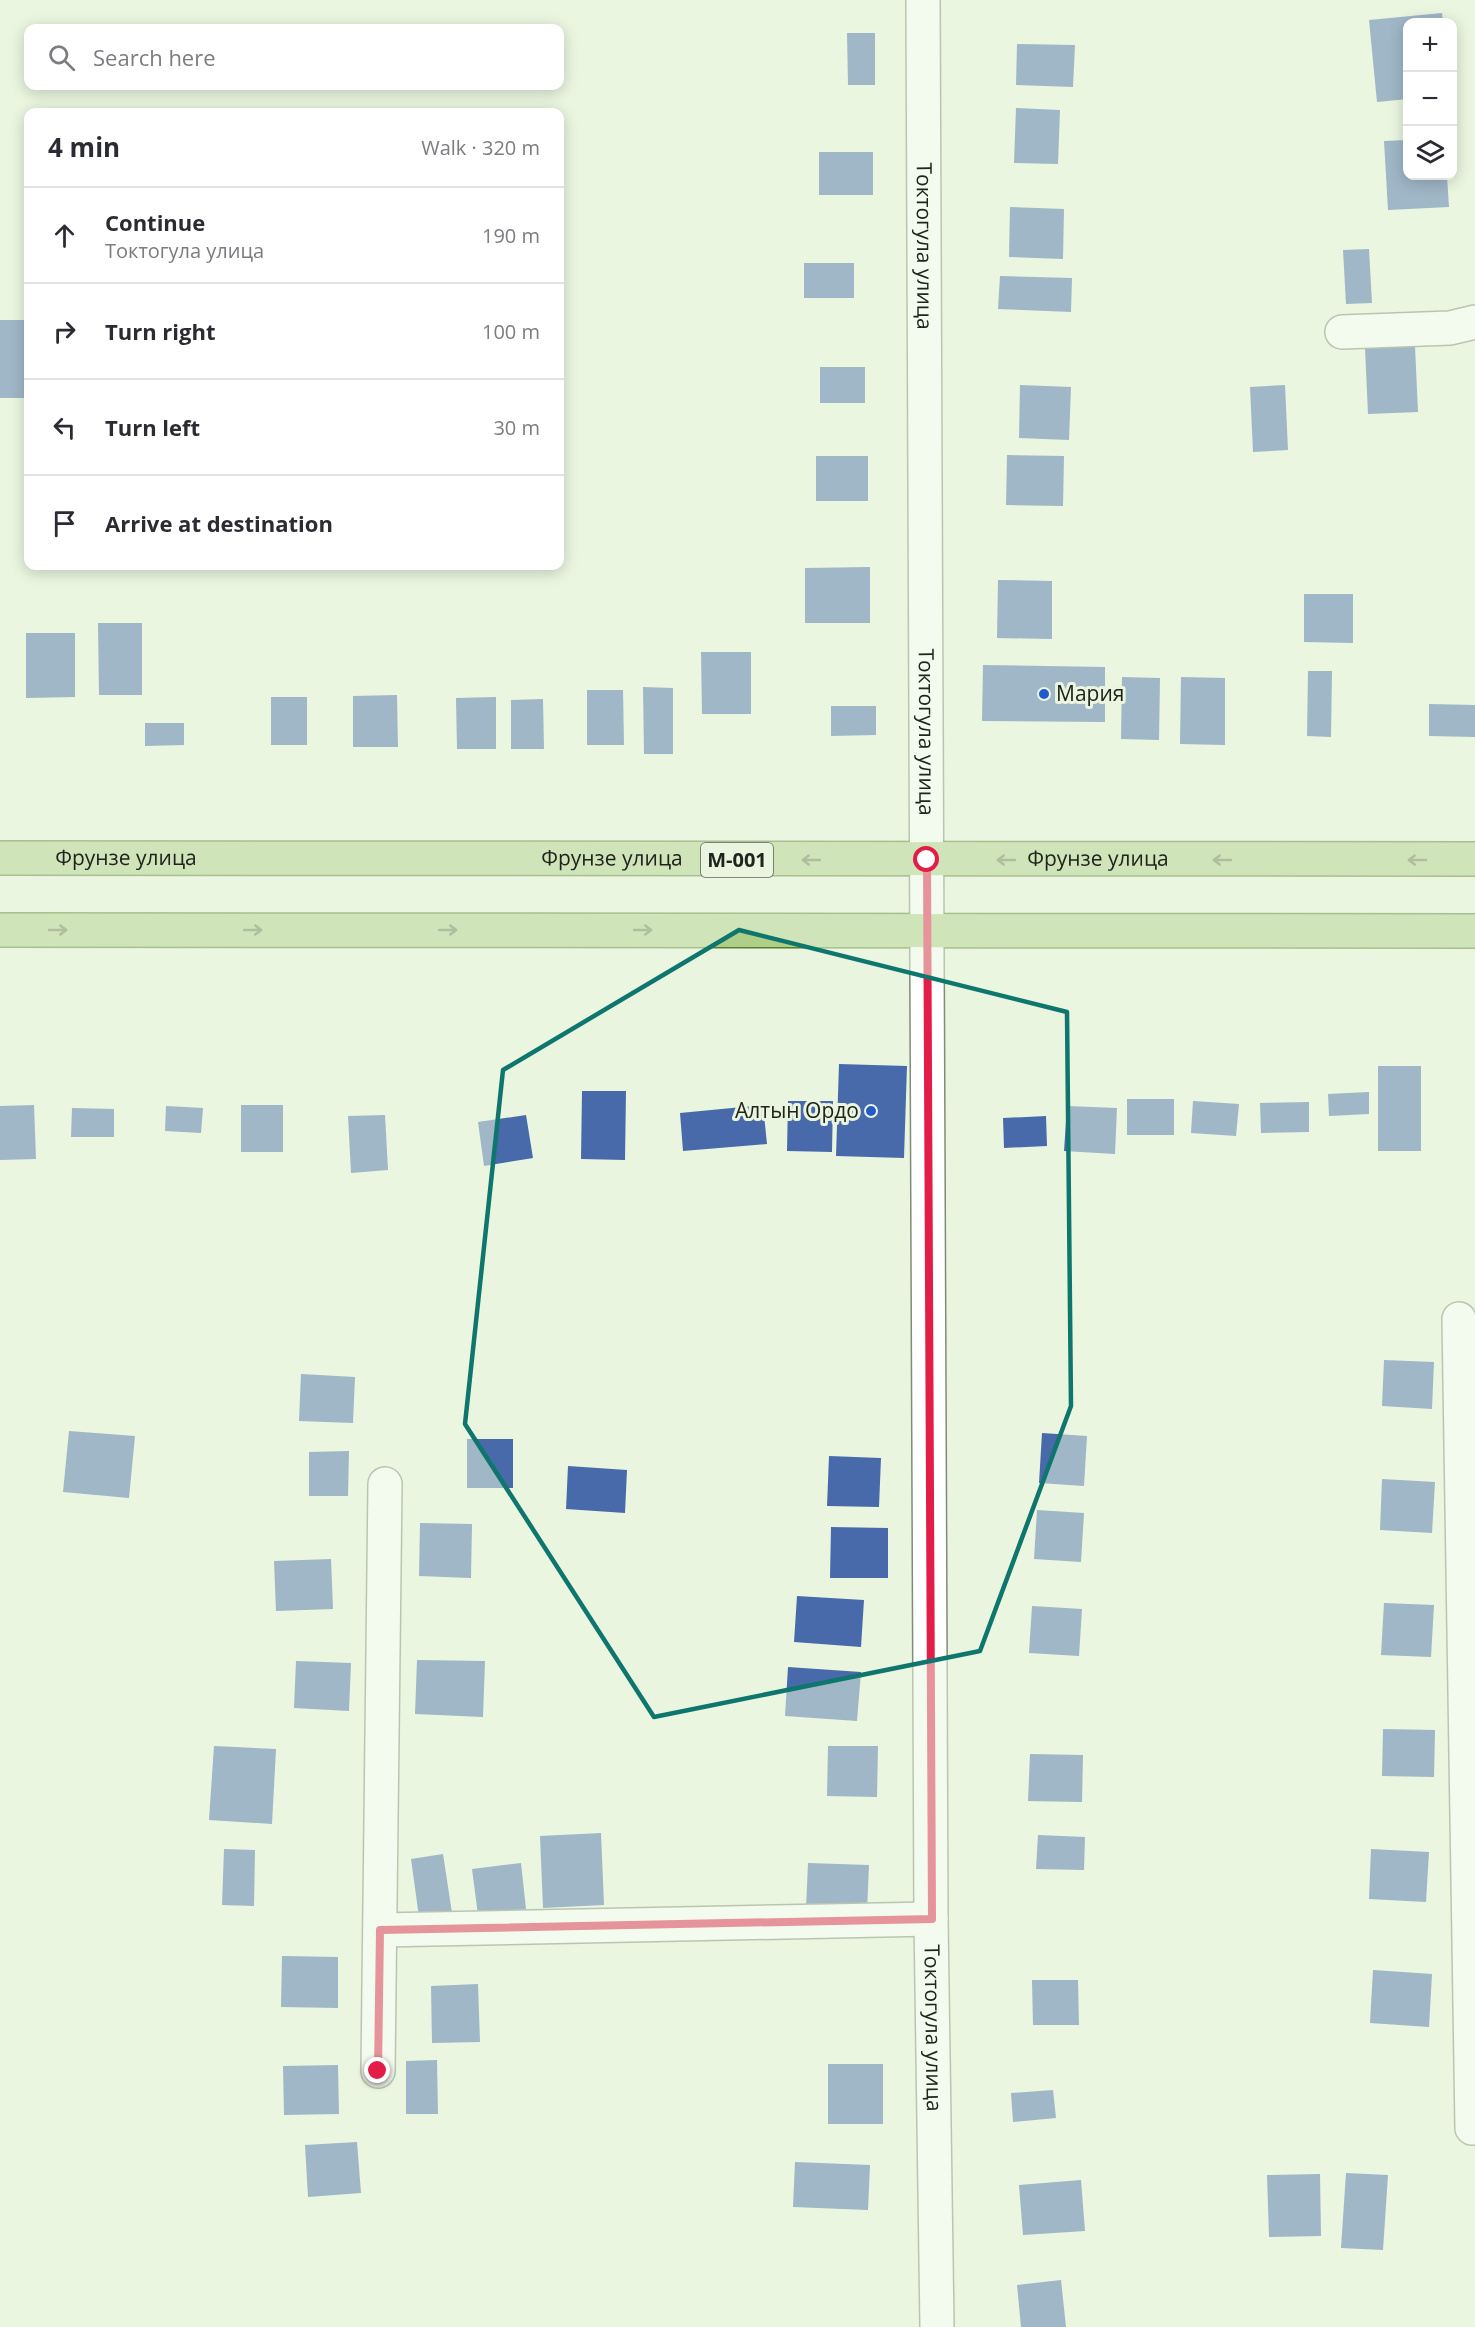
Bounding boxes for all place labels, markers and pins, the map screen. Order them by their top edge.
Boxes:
place label: Мария [1056,679,1124,707]
marker: Мария [1037,687,1051,701]
place label: Алтын Ордо [735,1096,859,1124]
marker: Алтын Ордо [864,1104,878,1118]

